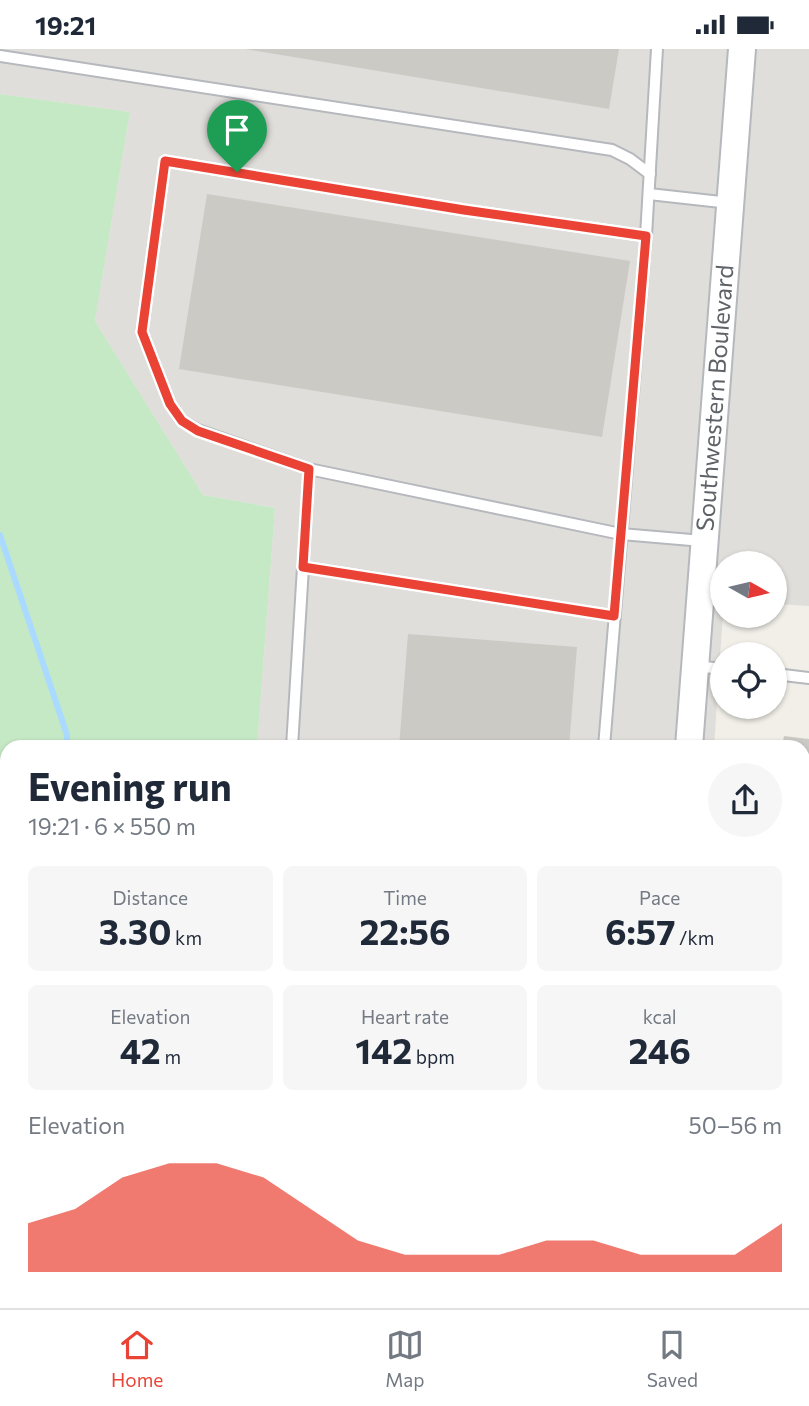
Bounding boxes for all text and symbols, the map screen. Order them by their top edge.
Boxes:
text: 19:21 [35,9,96,40]
pin [207,100,267,172]
icon: arrive [218,111,256,149]
street label: Southwestern Boulevard [689,264,739,532]
north arrow [710,551,788,628]
map controls [710,551,787,719]
button: locate [710,642,787,719]
text: Evening run [28,762,232,809]
button: share [708,763,782,837]
text: 19:21 · 6 × 550 m [28,812,196,840]
text: Distance [113,886,188,909]
text: Time [383,886,427,909]
text: Pace [639,886,680,909]
text: 3.30 [99,909,171,952]
text: 22:56 [359,909,451,952]
text: 6:57 [605,909,675,952]
text: km [171,926,202,949]
text: /km [675,926,714,949]
text: Elevation [110,1005,190,1028]
text: Heart rate [361,1005,449,1028]
text: kcal [643,1005,677,1028]
text: 42 [120,1028,161,1071]
text: 142 [355,1028,412,1071]
text: 246 [628,1028,691,1071]
text: m [161,1045,181,1068]
text: bpm [412,1045,455,1068]
text: Elevation [28,1111,125,1139]
text: 50–56 m [689,1111,782,1139]
tab: Home [111,1326,163,1391]
tab: Map [385,1326,425,1391]
tab: Saved [647,1326,698,1391]

